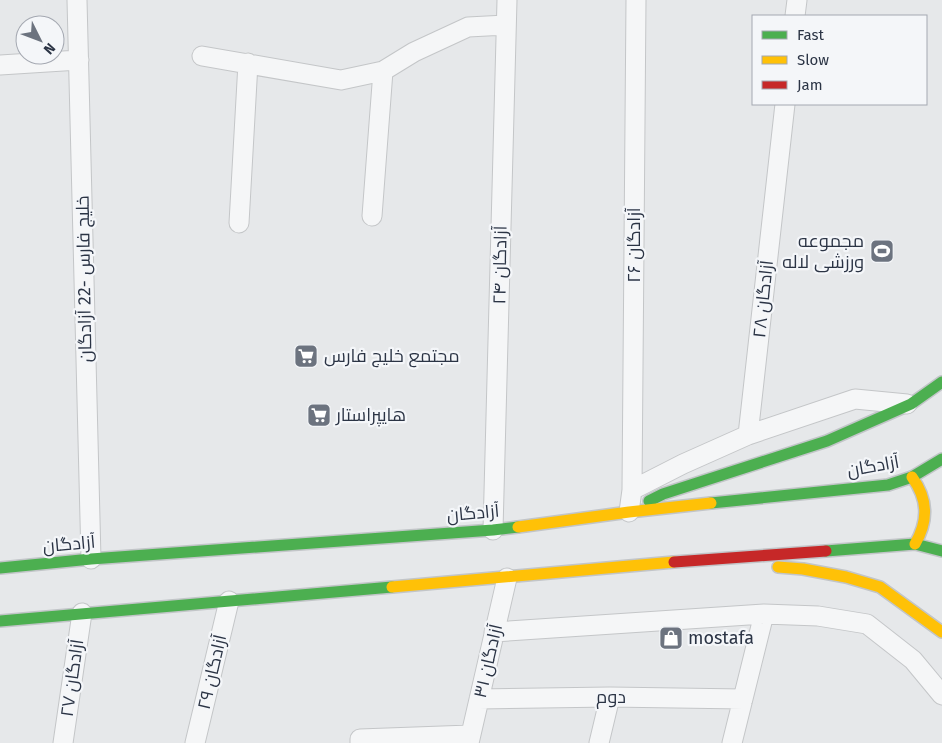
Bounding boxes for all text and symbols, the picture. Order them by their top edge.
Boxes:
north arrow [15,15,65,65]
legend [752,15,927,105]
text: Fast [797,26,824,44]
text: N [40,39,59,58]
text: Slow [797,51,829,69]
text: Jam [797,76,823,94]
street label: خلیج فارس -22 آزادگان [72,195,97,363]
street label: ۲۶ آزادگان [623,207,645,283]
street label: ۲۴ آزادگان [488,225,512,305]
place label: مجموعه ورزشی لاله [782,230,864,273]
sports icon: مجموعه ورزشی لاله [869,238,895,264]
street label: ۲۸ آزادگان [748,259,778,339]
supermarket icon: مجتمع خلیج فارس [293,343,319,369]
place label: مجتمع خلیج فارس [324,345,460,368]
supermarket icon: هایپراستار [306,402,332,428]
place label: هایپراستار [335,404,406,427]
street label: آزادگان [845,451,901,481]
street label: آزادگان [446,500,500,526]
street label: آزادگان [42,531,96,557]
street label: ۳۱ آزادگان [469,622,507,700]
shop icon: mostafa [658,625,684,651]
place label: mostafa [688,627,754,649]
street label: ۲۹ آزادگان [193,632,231,712]
street label: ۲۷ آزادگان [56,638,88,718]
street label: دوم [596,686,626,709]

